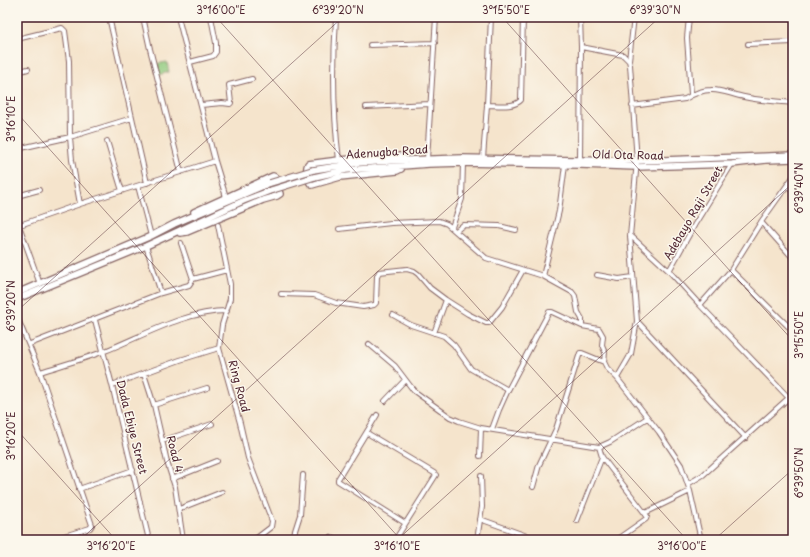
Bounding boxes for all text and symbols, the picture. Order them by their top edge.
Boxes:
text: 3°16'00"E [196,2,246,17]
text: 6°39'20"N [312,2,364,17]
text: 3°15'50"E [482,2,530,17]
text: 6°39'30"N [629,2,681,17]
text: 3°16'10"E [3,96,18,142]
street label: Adenugba Road [345,140,429,163]
street label: Old Ota Road [592,145,664,164]
street label: Adebayo Raji Street [659,162,727,263]
text: 6°39'40"N [791,162,806,214]
text: 6°39'20"N [3,280,18,332]
text: 3°15'50"E [791,311,806,359]
street label: Ring Road [224,358,255,414]
street label: Dada Ebiye Street [113,378,153,476]
text: 3°16'20"E [3,411,18,461]
street label: Road 4 [163,434,188,474]
text: 6°39'50"N [791,447,806,499]
text: 3°16'20"E [86,538,136,553]
text: 3°16'10"E [374,538,420,553]
text: 3°16'00"E [657,538,707,553]

